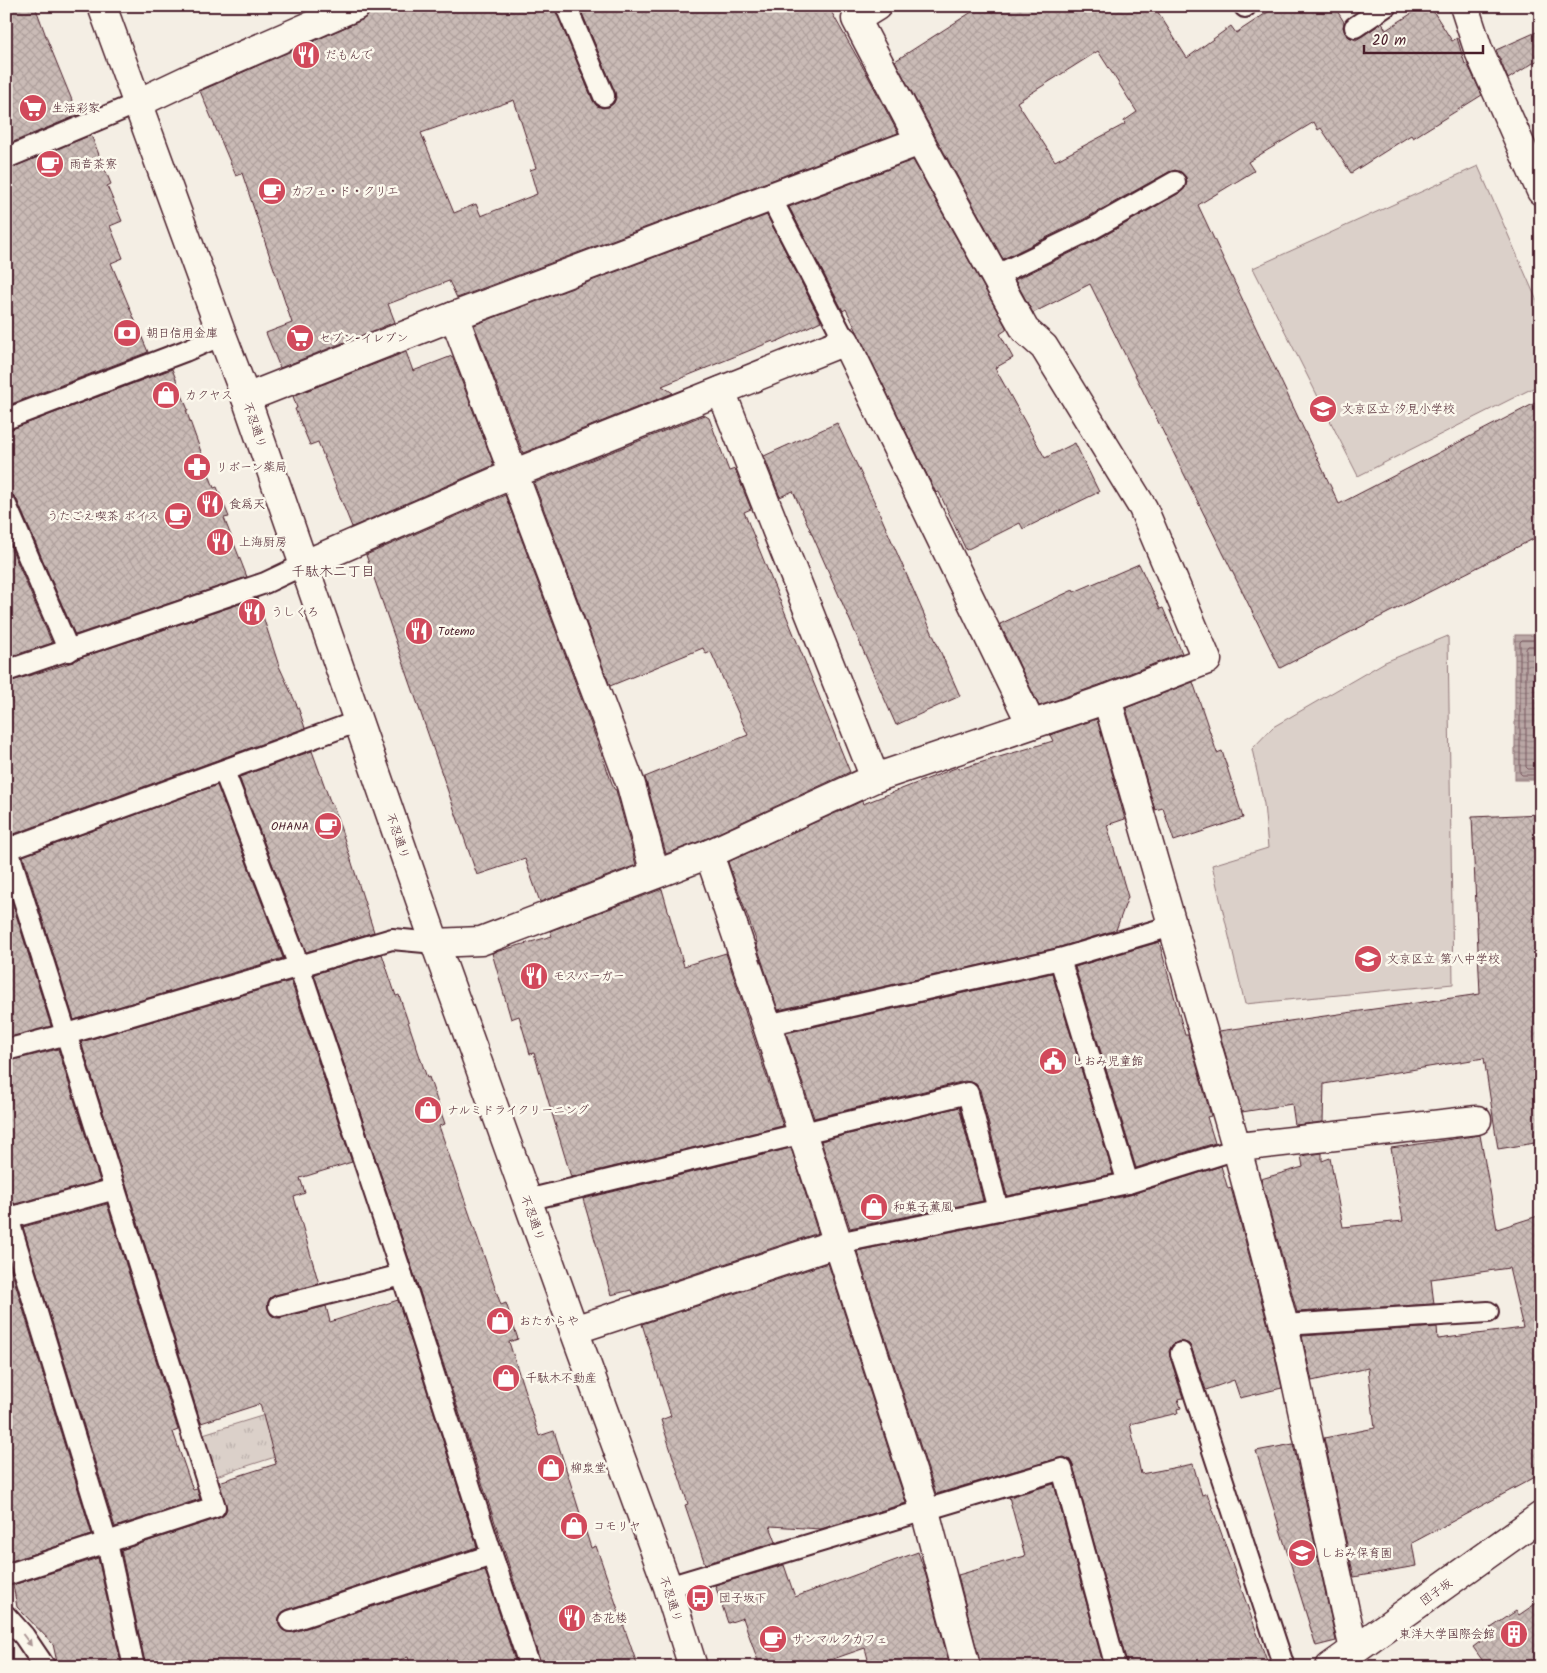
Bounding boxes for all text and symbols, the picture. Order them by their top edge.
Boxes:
scale bar [1364,22,1483,54]
text: 20 m [1372,29,1406,53]
restaurant icon: だもんで [291,40,321,70]
place label: だもんで [325,46,372,65]
supermarket icon: 生活彩家 [18,93,48,123]
place label: 生活彩家 [52,99,100,118]
cafe icon: 雨音茶寮 [35,149,65,179]
place label: 雨音茶寮 [69,155,117,174]
cafe icon: カフェ・ド・クリエ [257,176,287,206]
place label: カフェ・ド・クリエ [291,182,399,201]
bank icon: 朝日信用金庫 [112,318,142,348]
supermarket icon: セブン-イレブン [285,323,315,353]
place label: 朝日信用金庫 [146,324,218,343]
place label: セブン-イレブン [319,329,409,348]
shop icon: カクヤス [151,380,181,410]
place label: カクヤス [185,386,233,405]
school or university icon: 文京区立 汐見小学校 [1308,394,1338,424]
street label: 不忍通り [238,399,271,451]
place label: 文京区立 汐見小学校 [1342,400,1455,419]
pharmacy icon: リボーン薬局 [182,452,212,482]
place label: リボーン薬局 [216,458,287,477]
restaurant icon: 食爲天 [195,489,225,519]
place label: 食爲天 [229,495,265,514]
cafe icon: うたごえ喫茶 ボイス [163,501,193,531]
place label: うたごえ喫茶 ボイス [47,507,159,526]
restaurant icon: 上海厨房 [205,527,235,557]
place label: 上海厨房 [239,533,287,552]
district label: 千駄木二丁目 [291,561,375,583]
restaurant icon: うしくろ [237,597,267,627]
place label: うしくろ [271,603,319,622]
restaurant icon: Totemo [404,616,434,646]
place label: Totemo [438,622,475,641]
street label: 不忍通り [381,810,414,862]
cafe icon: OHANA [313,811,343,841]
place label: OHANA [271,817,309,836]
school or university icon: 文京区立 第八中学校 [1353,944,1383,974]
place label: 文京区立 第八中学校 [1387,950,1500,969]
restaurant icon: モスバーガー [519,961,549,991]
place label: モスバーガー [553,967,625,986]
public building icon: しおみ児童館 [1038,1046,1068,1076]
place label: しおみ児童館 [1072,1052,1144,1071]
shop icon: ナルミドライクリーニング [413,1095,443,1125]
place label: ナルミドライクリーニング [447,1101,589,1120]
street label: 不忍通り [515,1192,550,1244]
shop icon: 和菓子薫風 [859,1192,889,1222]
place label: 和菓子薫風 [893,1198,953,1217]
shop icon: おたからや [485,1306,515,1336]
place label: おたからや [519,1312,579,1331]
shop icon: 千駄木不動産 [491,1363,521,1393]
place label: 千駄木不動産 [525,1369,597,1388]
shop icon: 柳泉堂 [536,1453,566,1483]
place label: 柳泉堂 [570,1459,606,1478]
shop icon: コモリヤ [559,1511,589,1541]
place label: コモリヤ [593,1517,641,1536]
school or university icon: しおみ保育園 [1287,1538,1317,1568]
place label: しおみ保育園 [1321,1544,1393,1563]
street label: 不忍通り [654,1573,687,1625]
street label: 団子坂 [1416,1574,1456,1611]
bus stop icon: 団子坂下 [685,1583,715,1613]
place label: 団子坂下 [719,1589,767,1608]
restaurant icon: 杏花楼 [557,1603,587,1633]
place label: 杏花楼 [591,1609,627,1628]
building icon: 東洋大学国際会館 [1499,1619,1529,1649]
cafe icon: サンマルクカフェ [758,1624,788,1654]
place label: 東洋大学国際会館 [1399,1625,1495,1644]
place label: サンマルクカフェ [792,1630,888,1649]
one-way arrow [22,1633,32,1647]

